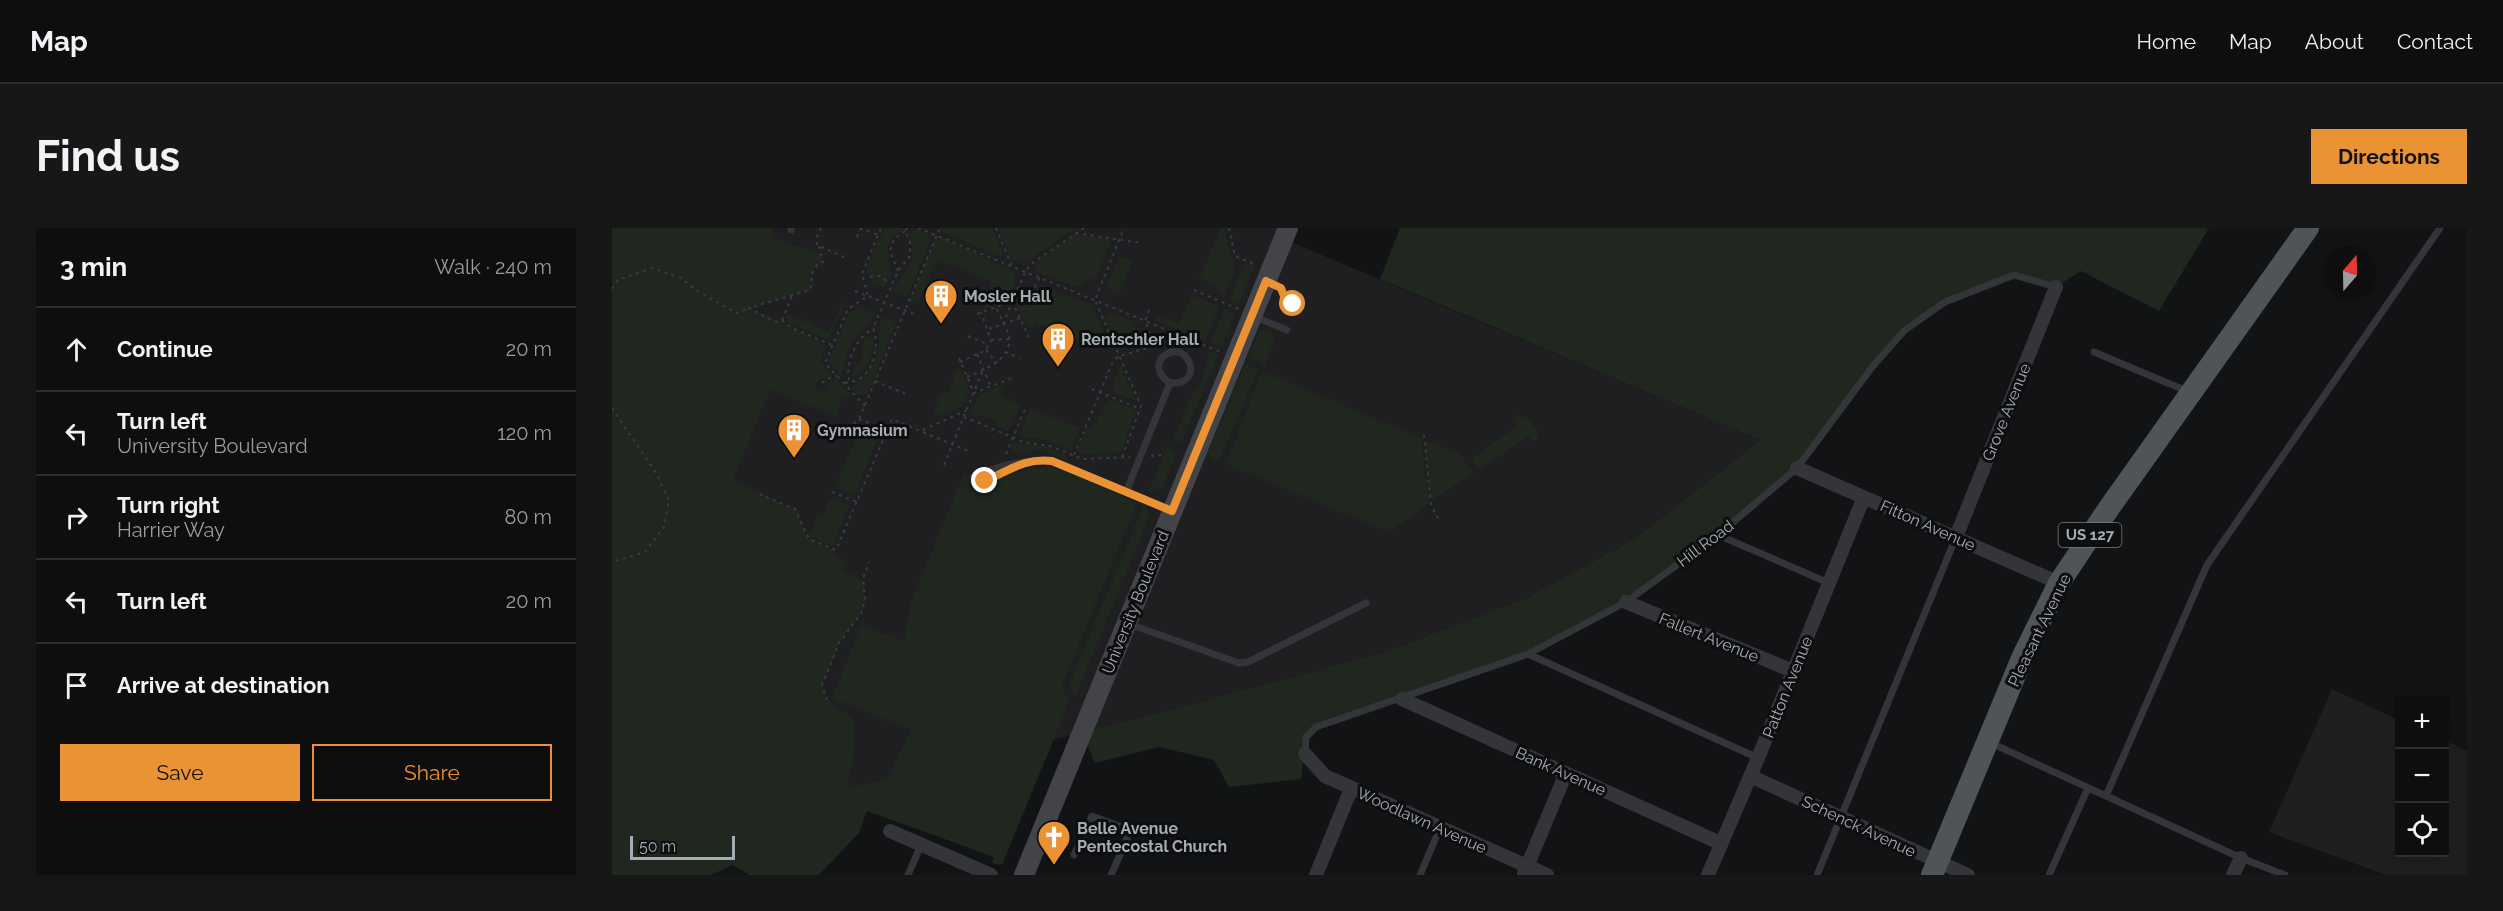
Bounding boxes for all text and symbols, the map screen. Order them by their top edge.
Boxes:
text: Map [30,25,88,58]
text: Home [2137,29,2196,54]
text: Map [2229,29,2272,54]
text: About [2305,29,2364,54]
text: Contact [2397,29,2473,54]
button: Directions [2311,129,2467,184]
text: Find us [36,132,180,181]
north arrow [2323,246,2377,300]
text: 3 min [60,252,127,282]
text: Walk · 240 m [434,255,552,279]
building icon: Mosler Hall [923,278,959,325]
place label: Mosler Hall [964,287,1052,306]
route start [1279,290,1305,316]
building icon: Rentschler Hall [1040,321,1076,368]
place label: Rentschler Hall [1081,330,1200,349]
icon: ahead [60,333,93,366]
text: Continue [117,336,213,362]
text: 20 m [506,337,552,361]
street label: Grove Avenue [1978,361,2035,464]
text: Turn left [117,408,207,434]
building icon: Gymnasium [776,412,812,459]
icon: left [60,417,93,450]
text: 120 m [497,421,552,445]
place label: Gymnasium [817,421,908,440]
text: University Boulevard [117,434,308,458]
route end [971,467,997,493]
text: Turn right [117,492,220,518]
street label: Fitton Avenue [1877,496,1978,555]
icon: right [60,501,93,534]
text: 80 m [504,505,552,529]
street label: Hill Road [1673,516,1737,571]
text: Harrier Way [117,518,225,542]
road number: US 127 [2058,523,2122,547]
street label: University Boulevard [1098,528,1173,676]
street label: Pleasant Avenue [2004,571,2075,690]
icon: left [60,585,93,618]
text: Turn left [117,588,207,614]
text: 20 m [506,589,552,613]
street label: Fallert Avenue [1656,609,1761,666]
street label: Patton Avenue [1758,634,1816,741]
icon: arrive [60,669,93,702]
text: Arrive at destination [117,672,330,698]
map controls [2395,695,2449,857]
button: + [2395,695,2449,749]
street label: Bank Avenue [1513,743,1609,800]
button: Save [60,744,300,801]
button: Share [312,744,552,801]
button: − [2395,749,2449,803]
street label: Woodlawn Avenue [1354,783,1489,858]
street label: Schenck Avenue [1799,792,1919,861]
button: locate [2395,803,2449,857]
church icon: Belle Avenue Pentecostal Church [1036,819,1072,866]
place label: Belle Avenue Pentecostal Church [1077,819,1227,856]
scale bar [630,833,735,860]
text: 50 m [639,837,676,856]

